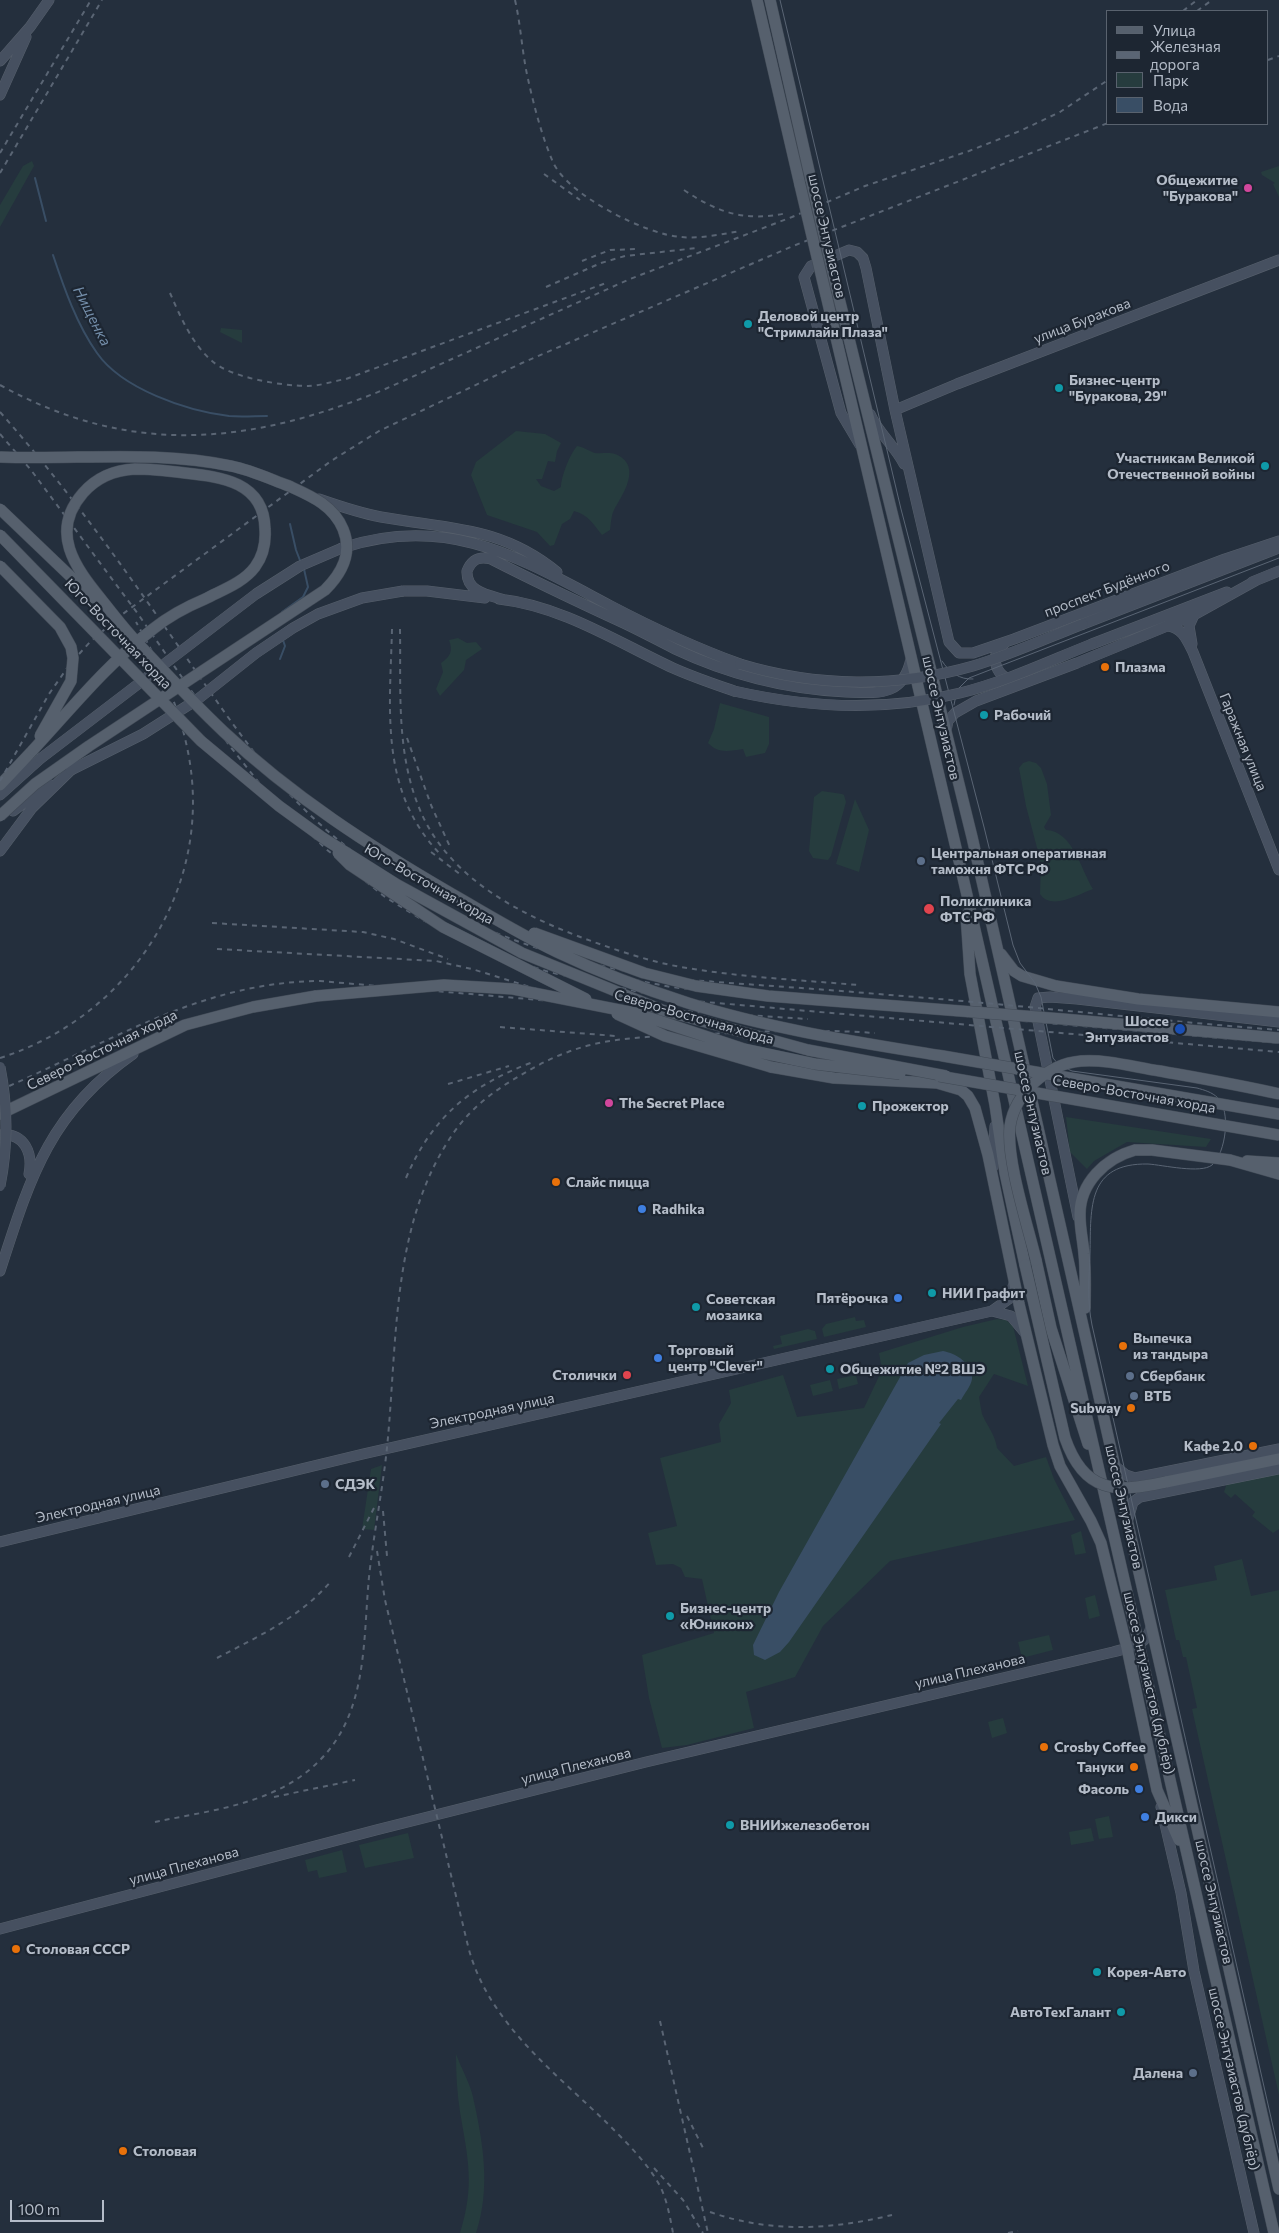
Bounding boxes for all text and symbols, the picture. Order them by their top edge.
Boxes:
legend [1106,10,1269,125]
text: Улица [1153,21,1195,39]
text: Железная дорога [1150,37,1221,73]
text: Парк [1153,71,1189,89]
text: Вода [1153,96,1188,114]
street label: шоссе Энтузиастов [805,172,849,300]
place label: Общежитие "Буракова" [1156,172,1238,204]
marker: Общежитие "Буракова" [1242,182,1254,194]
water label: Нищенка [69,283,115,349]
street label: улица Буракова [1031,295,1133,347]
place label: Деловой центр "Стримлайн Плаза" [758,308,888,341]
marker: Деловой центр "Стримлайн Плаза" [742,318,754,330]
place label: Бизнес-центр "Буракова, 29" [1069,372,1167,404]
marker: Бизнес-центр "Буракова, 29" [1053,382,1065,394]
place label: Участникам Великой Отечественной войны [1107,450,1255,482]
marker: Участникам Великой Отечественной войны [1259,460,1271,472]
street label: проспект Будённого [1042,557,1172,621]
street label: Юго-Восточная хорда [61,575,175,693]
street label: шоссе Энтузиастов [919,654,963,782]
place label: Плазма [1115,659,1166,675]
marker: Плазма [1099,661,1111,673]
street label: Гаражная улица [1216,691,1270,793]
place label: Рабочий [994,707,1051,723]
marker: Рабочий [978,709,990,721]
street label: Юго-Восточная хорда [361,840,497,928]
place label: Центральная оперативная таможня ФТС РФ [931,845,1106,878]
marker: Центральная оперативная таможня ФТС РФ [915,855,927,867]
place label: Поликлиника ФТС РФ [940,893,1031,926]
marker: Поликлиника ФТС РФ [922,902,936,916]
street label: Северо-Восточная хорда [612,986,776,1048]
street label: Северо-Восточная хорда [24,1006,180,1094]
place label: Шоссе Энтузиастов [1085,1013,1169,1046]
marker: Шоссе Энтузиастов [1173,1022,1187,1036]
street label: шоссе Энтузиастов [1011,1049,1055,1177]
street label: Северо-Восточная хорда [1051,1071,1217,1117]
place label: The Secret Place [619,1095,725,1111]
marker: The Secret Place [603,1097,615,1109]
place label: Прожектор [872,1098,949,1114]
marker: Прожектор [856,1100,868,1112]
place label: Слайс пицца [566,1174,649,1190]
marker: Слайс пицца [550,1176,562,1188]
place label: Radhika [652,1201,705,1217]
marker: Radhika [636,1203,648,1215]
place label: НИИ Графит [942,1285,1025,1301]
marker: НИИ Графит [926,1287,938,1299]
place label: Пятёрочка [816,1290,888,1306]
place label: Советская мозаика [706,1291,775,1324]
marker: Пятёрочка [892,1292,904,1304]
marker: Советская мозаика [690,1301,702,1313]
place label: Выпечка из тандыра [1133,1330,1208,1362]
marker: Выпечка из тандыра [1117,1340,1129,1352]
place label: Торговый центр "Clever" [668,1342,763,1374]
marker: Торговый центр "Clever" [652,1352,664,1364]
place label: Общежитие №2 ВШЭ [840,1361,985,1377]
marker: Общежитие №2 ВШЭ [824,1363,836,1375]
place label: Столички [552,1367,617,1383]
place label: Сбербанк [1140,1368,1205,1384]
marker: Столички [621,1369,633,1381]
marker: Сбербанк [1124,1370,1136,1382]
place label: ВТБ [1144,1388,1171,1404]
street label: Электродная улица [428,1390,556,1432]
marker: ВТБ [1128,1390,1140,1402]
place label: Subway [1070,1400,1121,1416]
marker: Subway [1125,1402,1137,1414]
place label: Кафе 2.0 [1184,1438,1243,1454]
marker: Кафе 2.0 [1247,1440,1259,1452]
street label: шоссе Энтузиастов [1102,1443,1146,1571]
place label: СДЭК [335,1476,375,1492]
marker: СДЭК [319,1478,331,1490]
street label: Электродная улица [34,1482,162,1526]
street label: шоссе Энтузиастов (дублёр) [1120,1590,1178,1776]
place label: Бизнес-центр «Юникон» [680,1600,771,1632]
marker: Бизнес-центр «Юникон» [664,1610,676,1622]
street label: улица Плеханова [913,1650,1027,1692]
place label: Crosby Coffee [1054,1739,1146,1755]
marker: Crosby Coffee [1038,1741,1050,1753]
street label: улица Плеханова [519,1744,633,1788]
place label: Тануки [1077,1759,1124,1775]
marker: Тануки [1128,1761,1140,1773]
place label: Фасоль [1078,1781,1129,1797]
marker: Фасоль [1133,1783,1145,1795]
place label: Дикси [1155,1809,1197,1825]
marker: Дикси [1139,1811,1151,1823]
place label: ВНИИжелезобетон [740,1817,870,1833]
marker: ВНИИжелезобетон [724,1819,736,1831]
street label: шоссе Энтузиастов [1192,1838,1236,1966]
street label: улица Плеханова [127,1843,241,1889]
place label: Столовая СССР [26,1941,130,1957]
marker: Столовая СССР [10,1943,22,1955]
place label: Корея-Авто [1107,1964,1186,1980]
marker: Корея-Авто [1091,1966,1103,1978]
street label: шоссе Энтузиастов (дублёр) [1205,1986,1263,2172]
place label: АвтоТехГалант [1010,2004,1111,2020]
marker: АвтоТехГалант [1115,2006,1127,2018]
place label: Далена [1133,2065,1183,2081]
marker: Далена [1187,2067,1199,2079]
place label: Столовая [133,2143,197,2159]
marker: Столовая [117,2145,129,2157]
scale bar [12,2190,106,2222]
text: 100 m [18,2200,60,2218]

